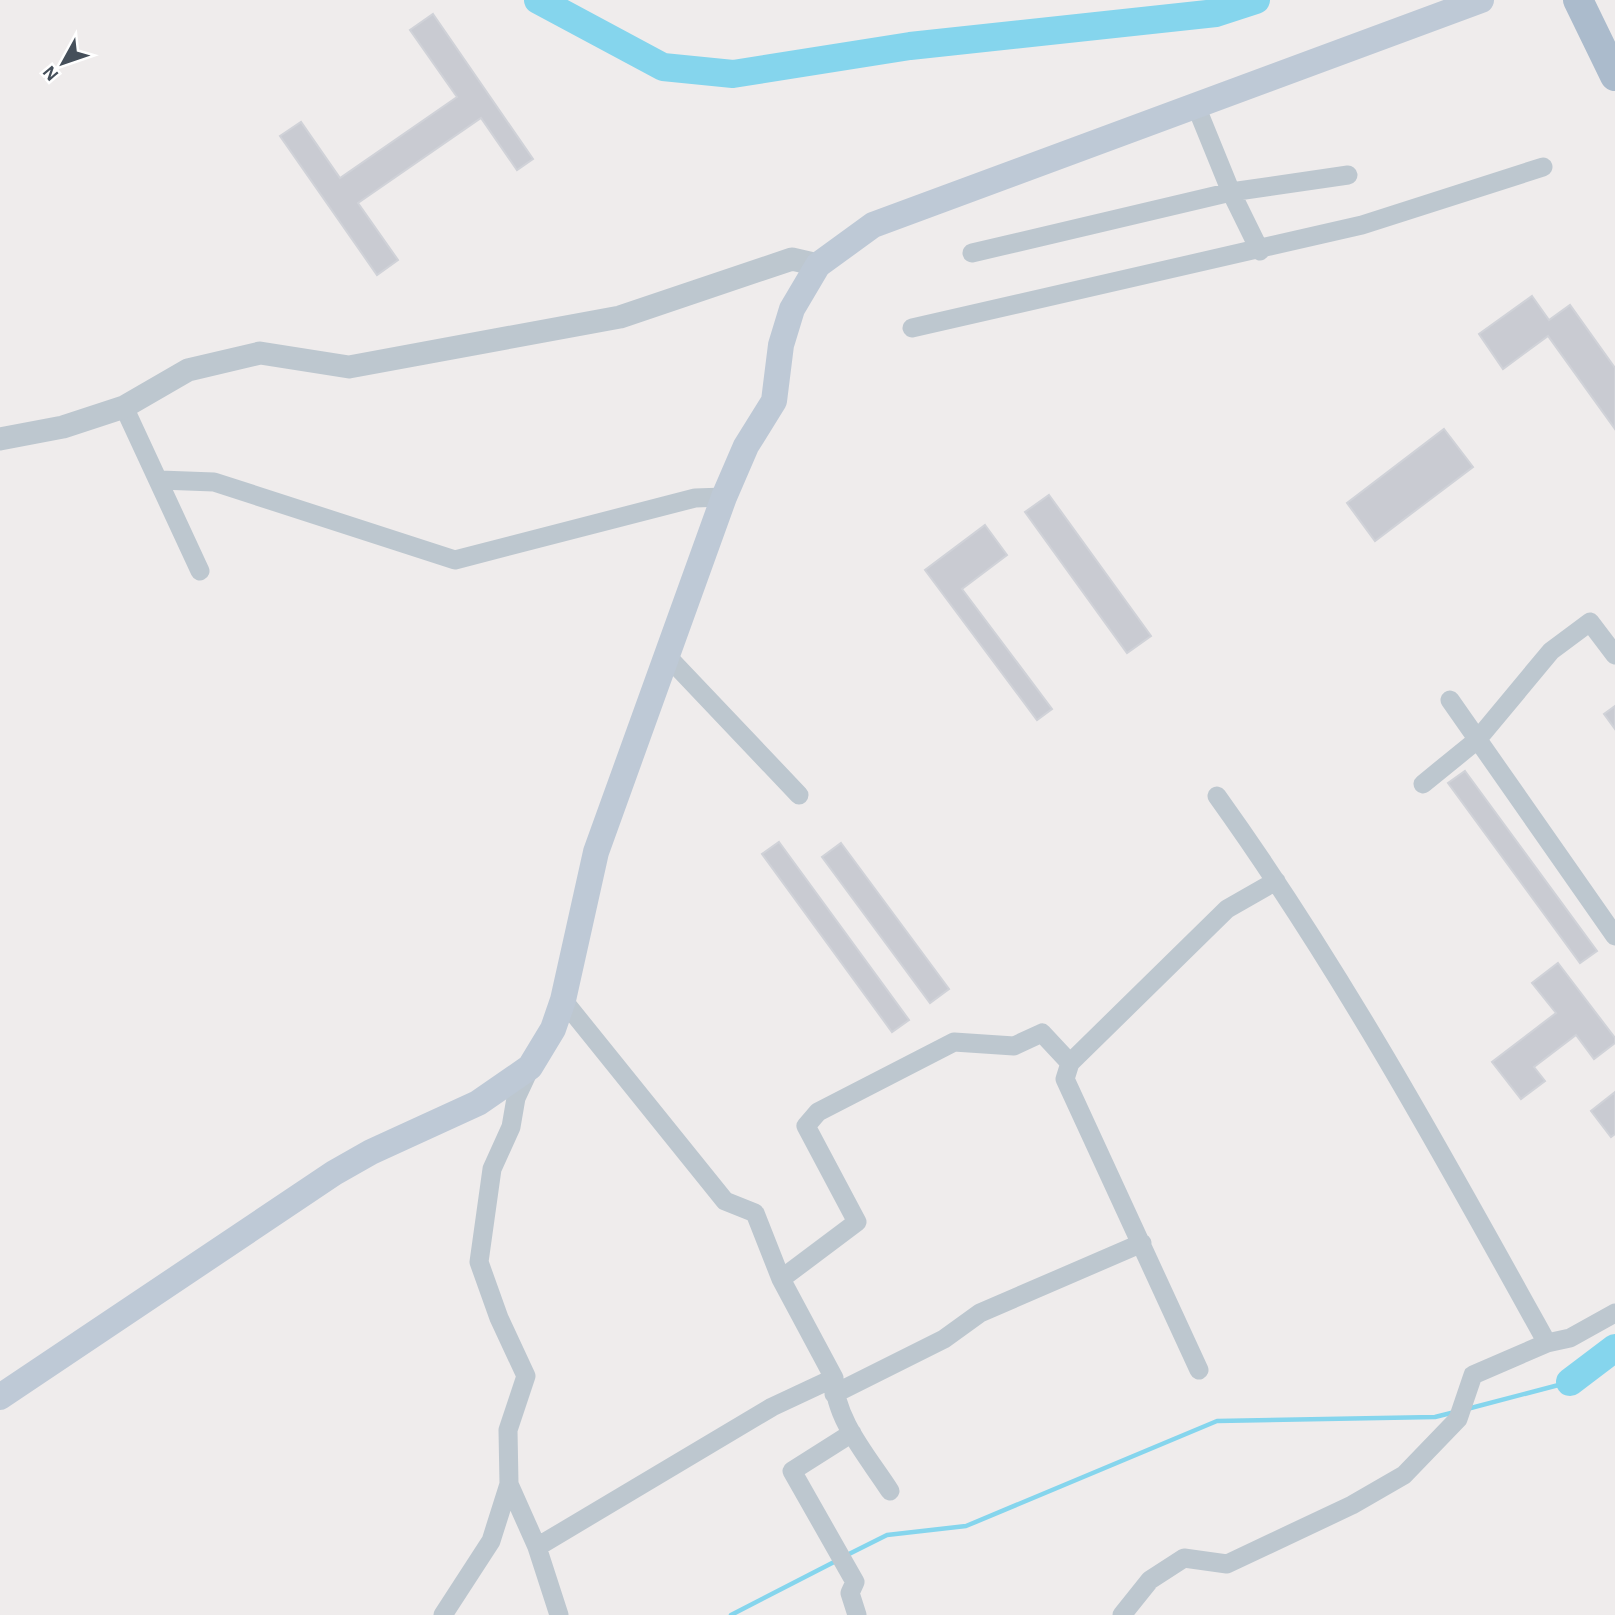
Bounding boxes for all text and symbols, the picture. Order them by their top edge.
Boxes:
north arrow [28,28,98,98]
text: N [40,62,63,84]

